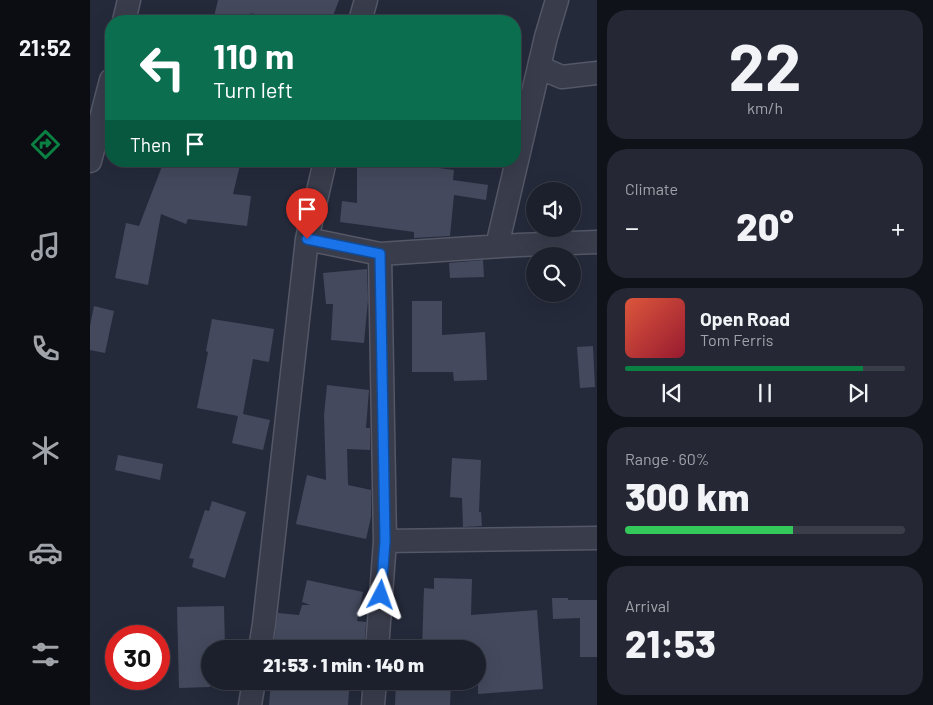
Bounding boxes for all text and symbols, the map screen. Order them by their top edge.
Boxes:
text: 22 [729,26,801,104]
text: 21:52 [19,34,71,60]
text: 110 m [213,34,294,76]
icon: left [130,35,195,100]
text: Turn left [213,76,293,102]
text: km/h [747,98,783,117]
icon: directions [28,127,63,162]
icon: arrive [181,130,209,158]
text: Then [130,133,171,156]
text: Climate [625,179,678,198]
map controls [526,182,581,302]
button: sound [526,182,581,237]
pin [286,188,328,239]
icon: arrive [293,195,321,223]
text: 20° [736,203,794,249]
text: − [625,210,639,244]
text: + [891,210,905,244]
icon: music [28,229,63,264]
button: search [526,247,581,302]
text: Open Road [700,307,790,330]
text: Tom Ferris [700,330,774,349]
icon: phone [28,331,63,366]
icon: previous [658,379,686,407]
icon: pause [751,379,779,407]
icon: next [844,379,872,407]
icon: climate [28,433,63,468]
text: Range · 60% [625,449,709,468]
text: 300 km [625,473,749,519]
icon: car [28,535,63,570]
position arrow [354,568,406,620]
text: Arrival [625,596,670,615]
text: 21:53 [625,620,716,666]
speed limit sign: 30 [105,625,170,690]
icon: filters [28,637,63,672]
text: 21:53 · 1 min · 140 m [263,653,424,676]

